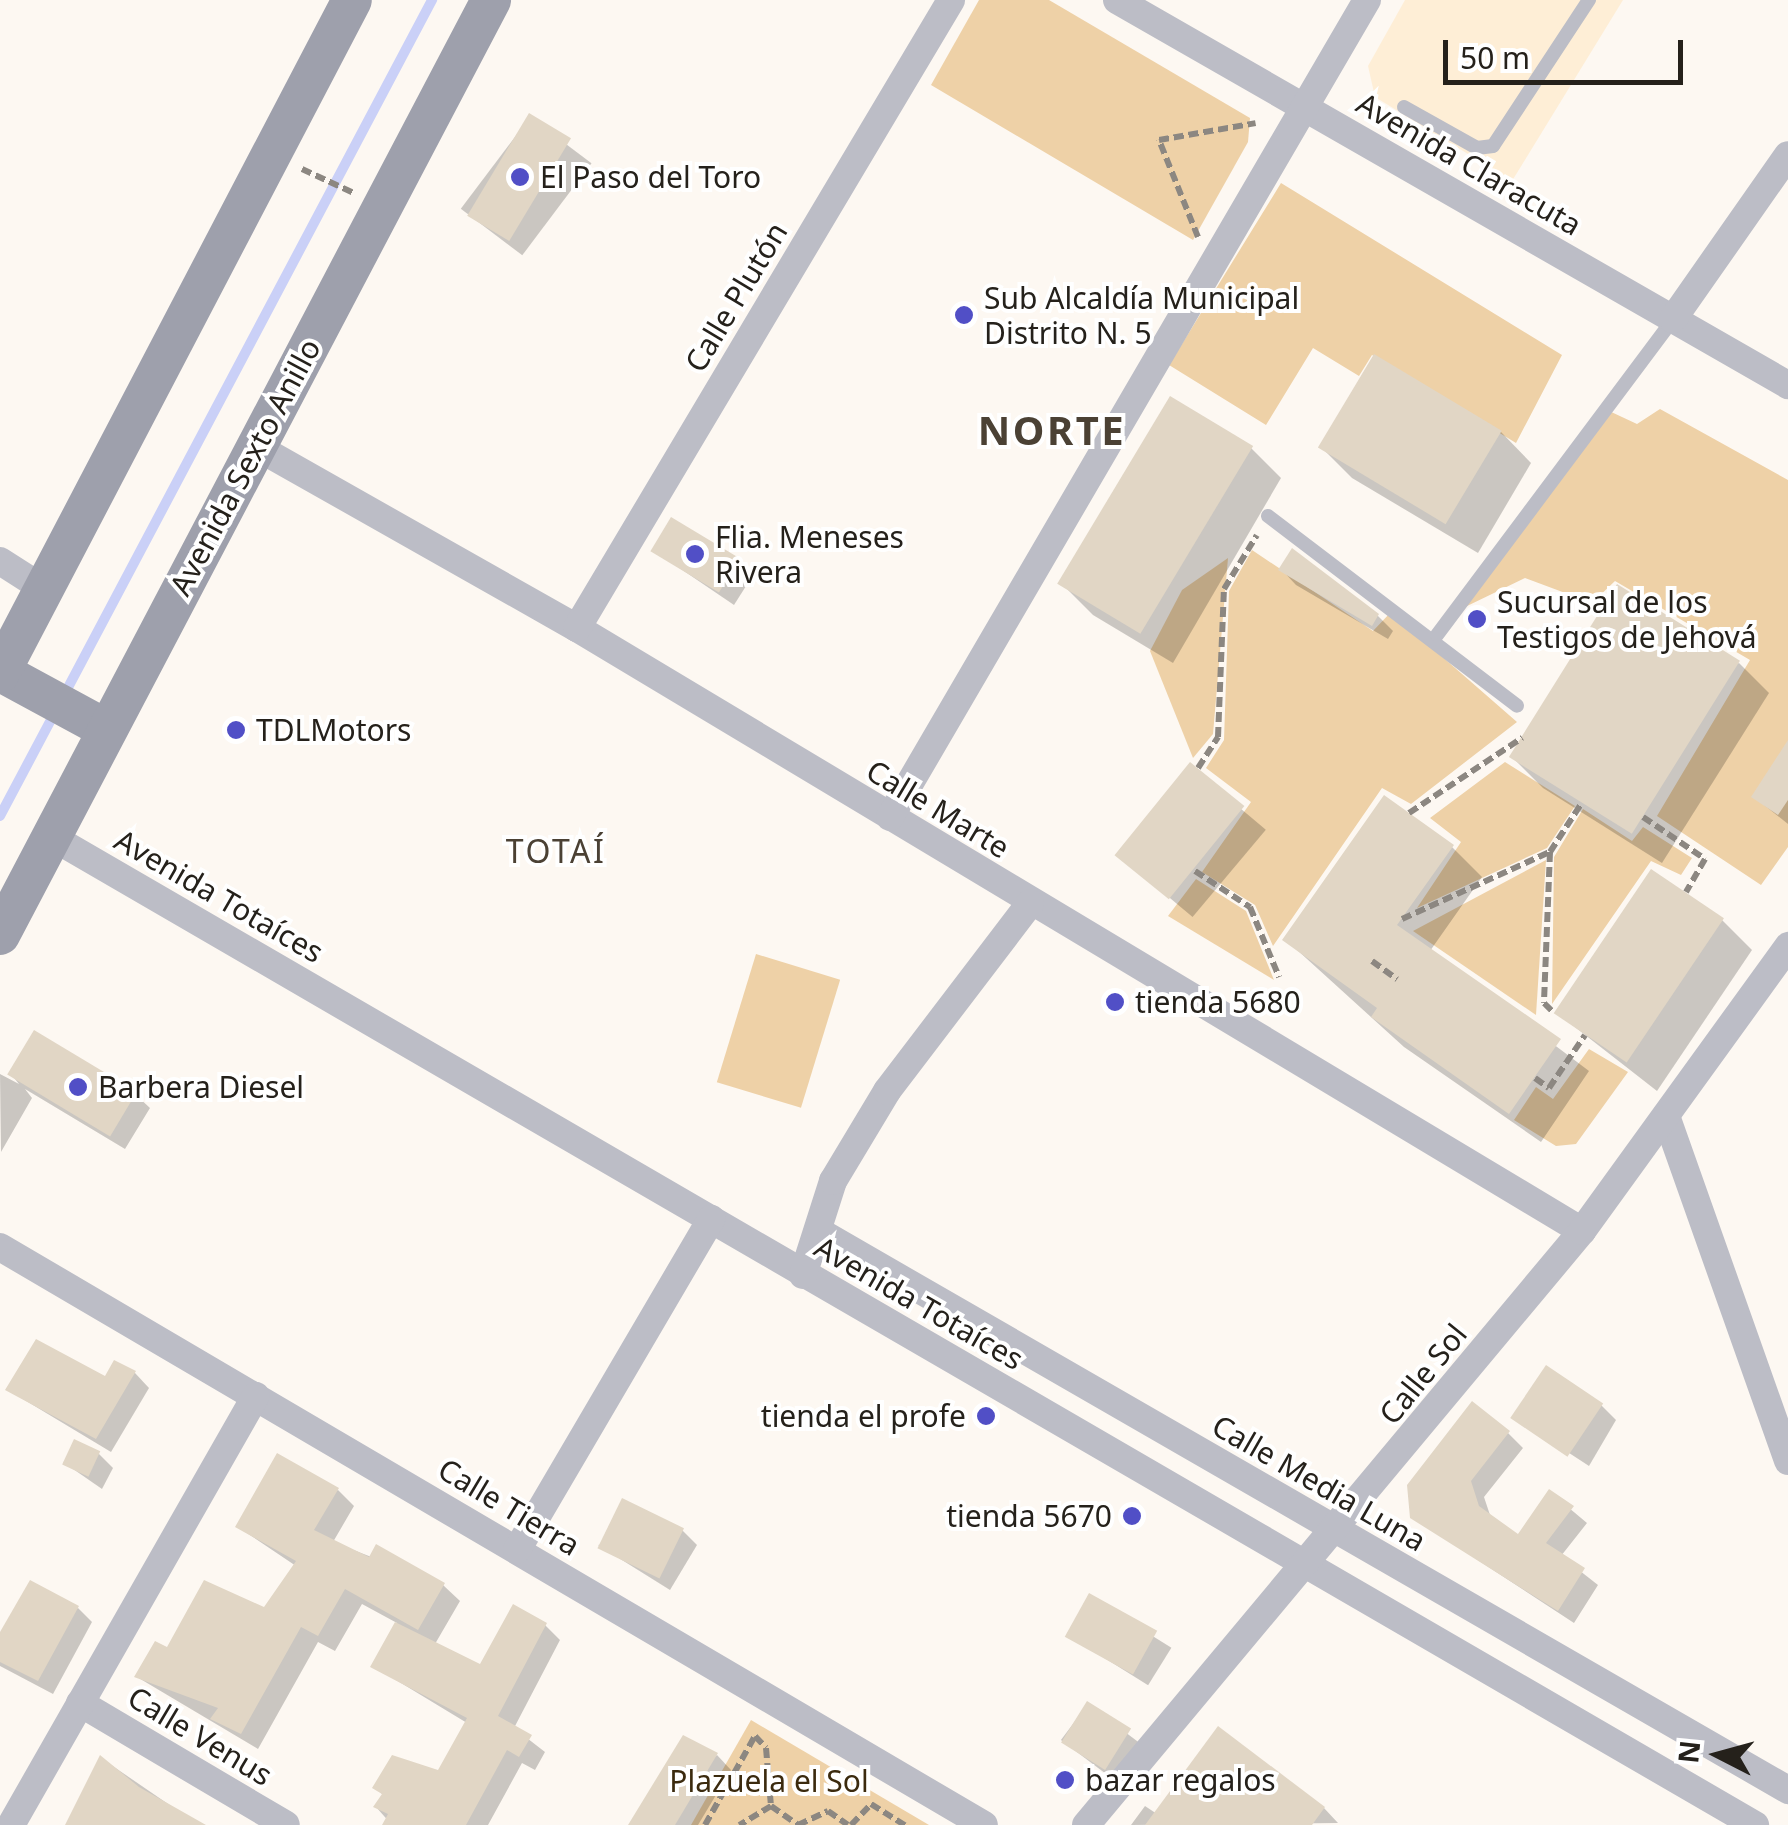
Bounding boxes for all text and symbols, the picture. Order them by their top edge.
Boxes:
scale bar [1448,20,1688,82]
text: 50 m [1460,37,1530,78]
street label: Avenida Claracuta [1350,85,1588,243]
place label: El Paso del Toro [540,159,761,195]
marker: El Paso del Toro [509,166,531,188]
street label: Calle Plutón [677,216,795,378]
place label: Sub Alcaldía Municipal Distrito N. 5 [984,280,1299,350]
marker: Sub Alcaldía Municipal Distrito N. 5 [953,304,975,326]
street label: Avenida Sexto Anillo [162,333,328,601]
district label: NORTE [978,406,1126,454]
place label: Flia. Meneses Rivera [715,519,904,590]
marker: Flia. Meneses Rivera [684,543,706,565]
place label: Sucursal de los Testigos de Jehová [1497,584,1757,654]
marker: Sucursal de los Testigos de Jehová [1466,608,1488,630]
place label: TDLMotors [256,712,411,748]
marker: TDLMotors [225,719,247,741]
street label: Calle Marte [860,752,1016,866]
street label: Avenida Totaíces [108,822,330,970]
district label: TOTAÍ [506,832,606,870]
place label: tienda 5680 [1135,984,1301,1020]
marker: tienda 5680 [1104,991,1126,1013]
place label: Barbera Diesel [98,1069,304,1105]
marker: Barbera Diesel [67,1076,89,1098]
street label: Avenida Totaíces [808,1229,1030,1377]
street label: Calle Sol [1372,1317,1474,1431]
place label: tienda el profe [761,1398,966,1434]
marker: tienda el profe [975,1405,997,1427]
street label: Calle Media Luna [1206,1407,1432,1559]
street label: Calle Tierra [432,1451,586,1563]
place label: tienda 5670 [946,1498,1112,1534]
marker: tienda 5670 [1121,1505,1143,1527]
street label: Calle Venus [121,1679,279,1793]
north arrow [1668,1705,1768,1805]
text: N [1668,1739,1708,1765]
place label: bazar regalos [1085,1762,1276,1798]
park label: Plazuela el Sol [669,1763,869,1799]
marker: bazar regalos [1054,1769,1076,1791]

